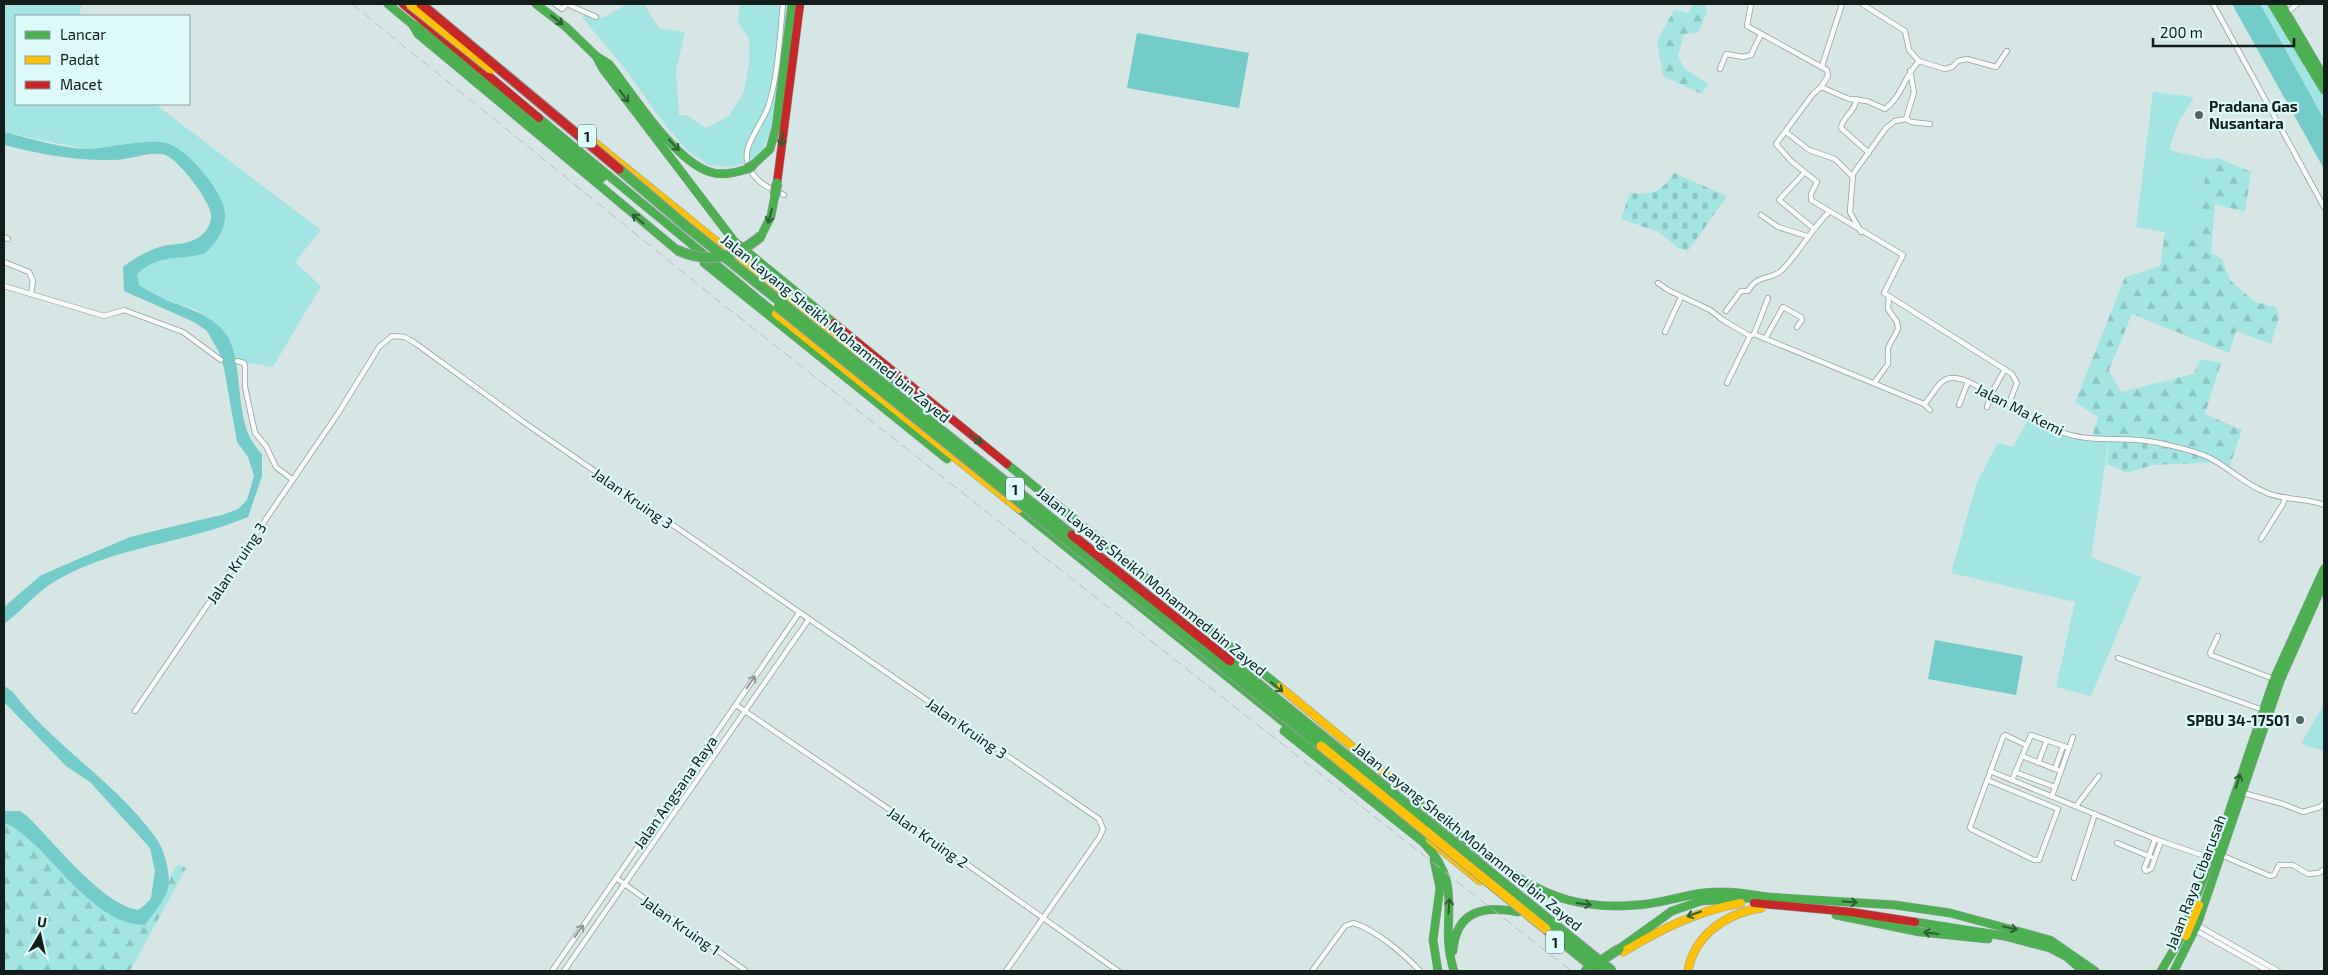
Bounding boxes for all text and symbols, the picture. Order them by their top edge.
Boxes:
legend [15,15,190,105]
one-way arrow [550,15,563,26]
scale bar [2153,15,2294,47]
text: 200 m [2160,23,2203,41]
text: Lancar [60,25,106,43]
text: Padat [60,50,100,68]
text: Macet [60,75,103,93]
one-way arrow [618,89,629,102]
place label: Pradana Gas Nusantara [2209,97,2298,132]
marker: Pradana Gas Nusantara [2193,109,2205,121]
road number: 1 [578,124,596,148]
one-way arrow [777,131,787,147]
one-way arrow [668,138,679,151]
one-way arrow [765,208,775,224]
one-way arrow [632,214,645,225]
street label: Jalan Layang Sheikh Mohammed bin Zayed [718,230,954,426]
street label: Jalan Ma Kemi [1973,379,2067,439]
one-way arrow [969,434,982,445]
street label: Jalan Kruing 3 [589,464,677,532]
road number: 1 [1006,478,1024,500]
street label: Jalan Layang Sheikh Mohammed bin Zayed [1034,483,1270,679]
street label: Jalan Kruing 3 [202,519,270,607]
one-way arrow [746,675,756,689]
one-way arrow [1271,681,1284,692]
street label: Jalan Kruing 3 [923,694,1011,762]
place label: SPBU 34-17501 [2186,711,2290,729]
marker: SPBU 34-17501 [2294,714,2306,726]
street label: Jalan Angsana Raya [629,732,721,852]
street label: Jalan Layang Sheikh Mohammed bin Zayed [1350,738,1586,934]
one-way arrow [2234,773,2244,789]
street label: Jalan Kruing 2 [884,803,972,871]
street label: Jalan Raya Cibarusah [2161,812,2229,952]
street label: Jalan Kruing 1 [638,891,724,959]
one-way arrow [1842,898,1858,907]
one-way arrow [1445,899,1454,915]
one-way arrow [1575,899,1591,909]
north arrow [15,910,65,960]
one-way arrow [1686,910,1702,919]
text: U [36,913,48,931]
one-way arrow [574,924,584,938]
one-way arrow [2002,924,2018,934]
one-way arrow [1923,928,1939,938]
road number: 1 [1546,930,1564,954]

